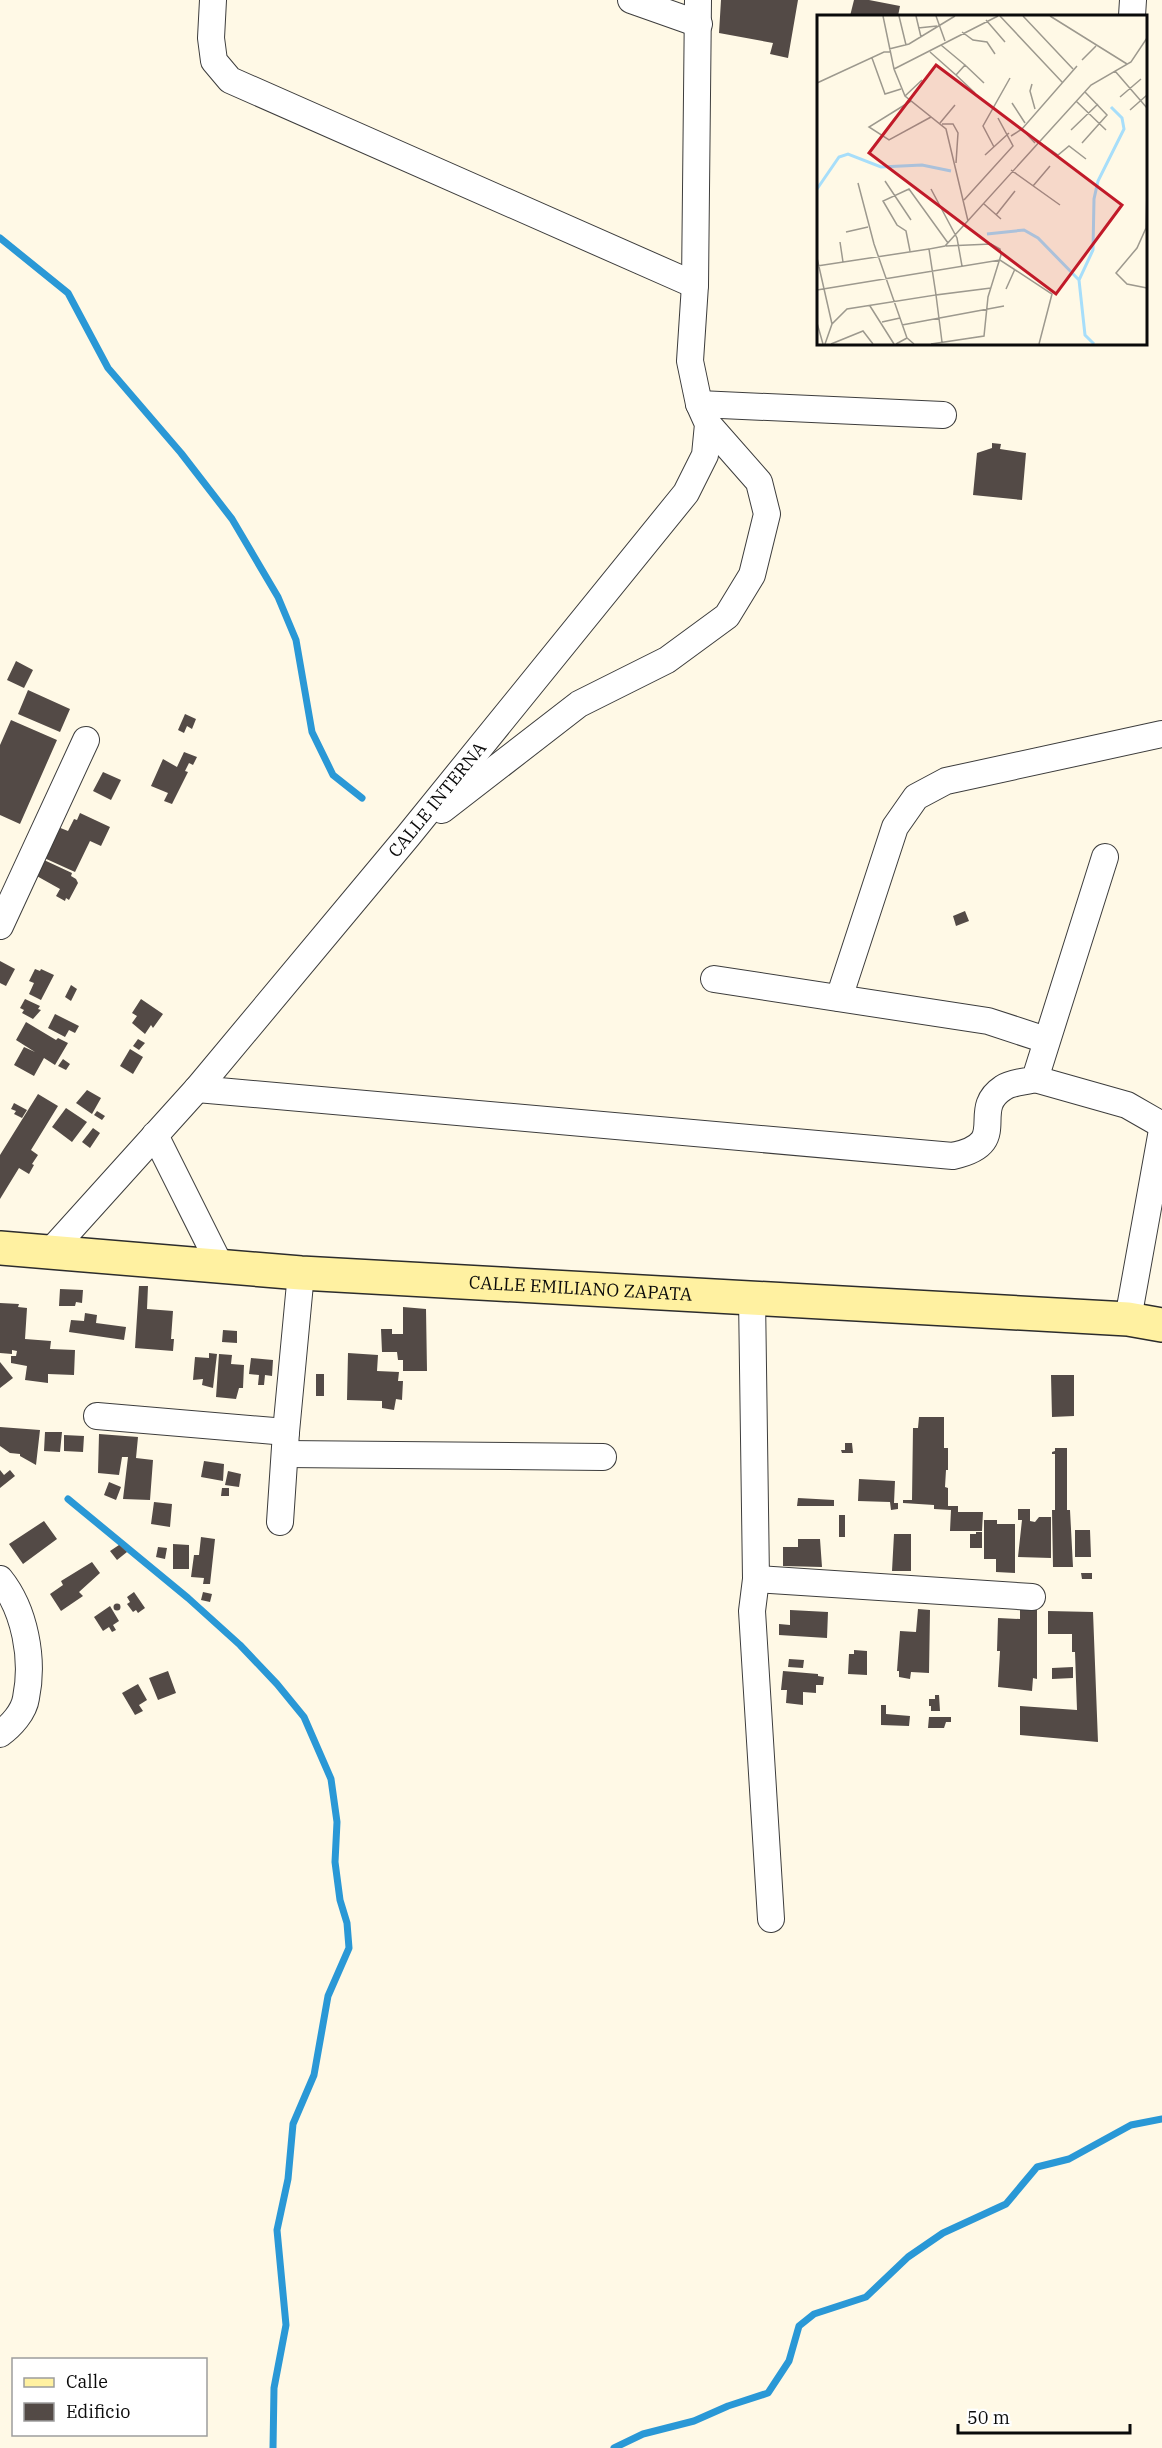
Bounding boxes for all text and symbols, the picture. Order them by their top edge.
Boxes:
inset map [817,15,1147,345]
street label: CALLE INTERNA [383,736,491,862]
street label: CALLE EMILIANO ZAPATA [468,1270,693,1306]
legend [12,2358,207,2436]
text: Calle [66,2370,108,2393]
scale bar [958,2397,1130,2435]
text: Edificio [66,2400,130,2423]
text: 50 m [967,2406,1010,2429]

